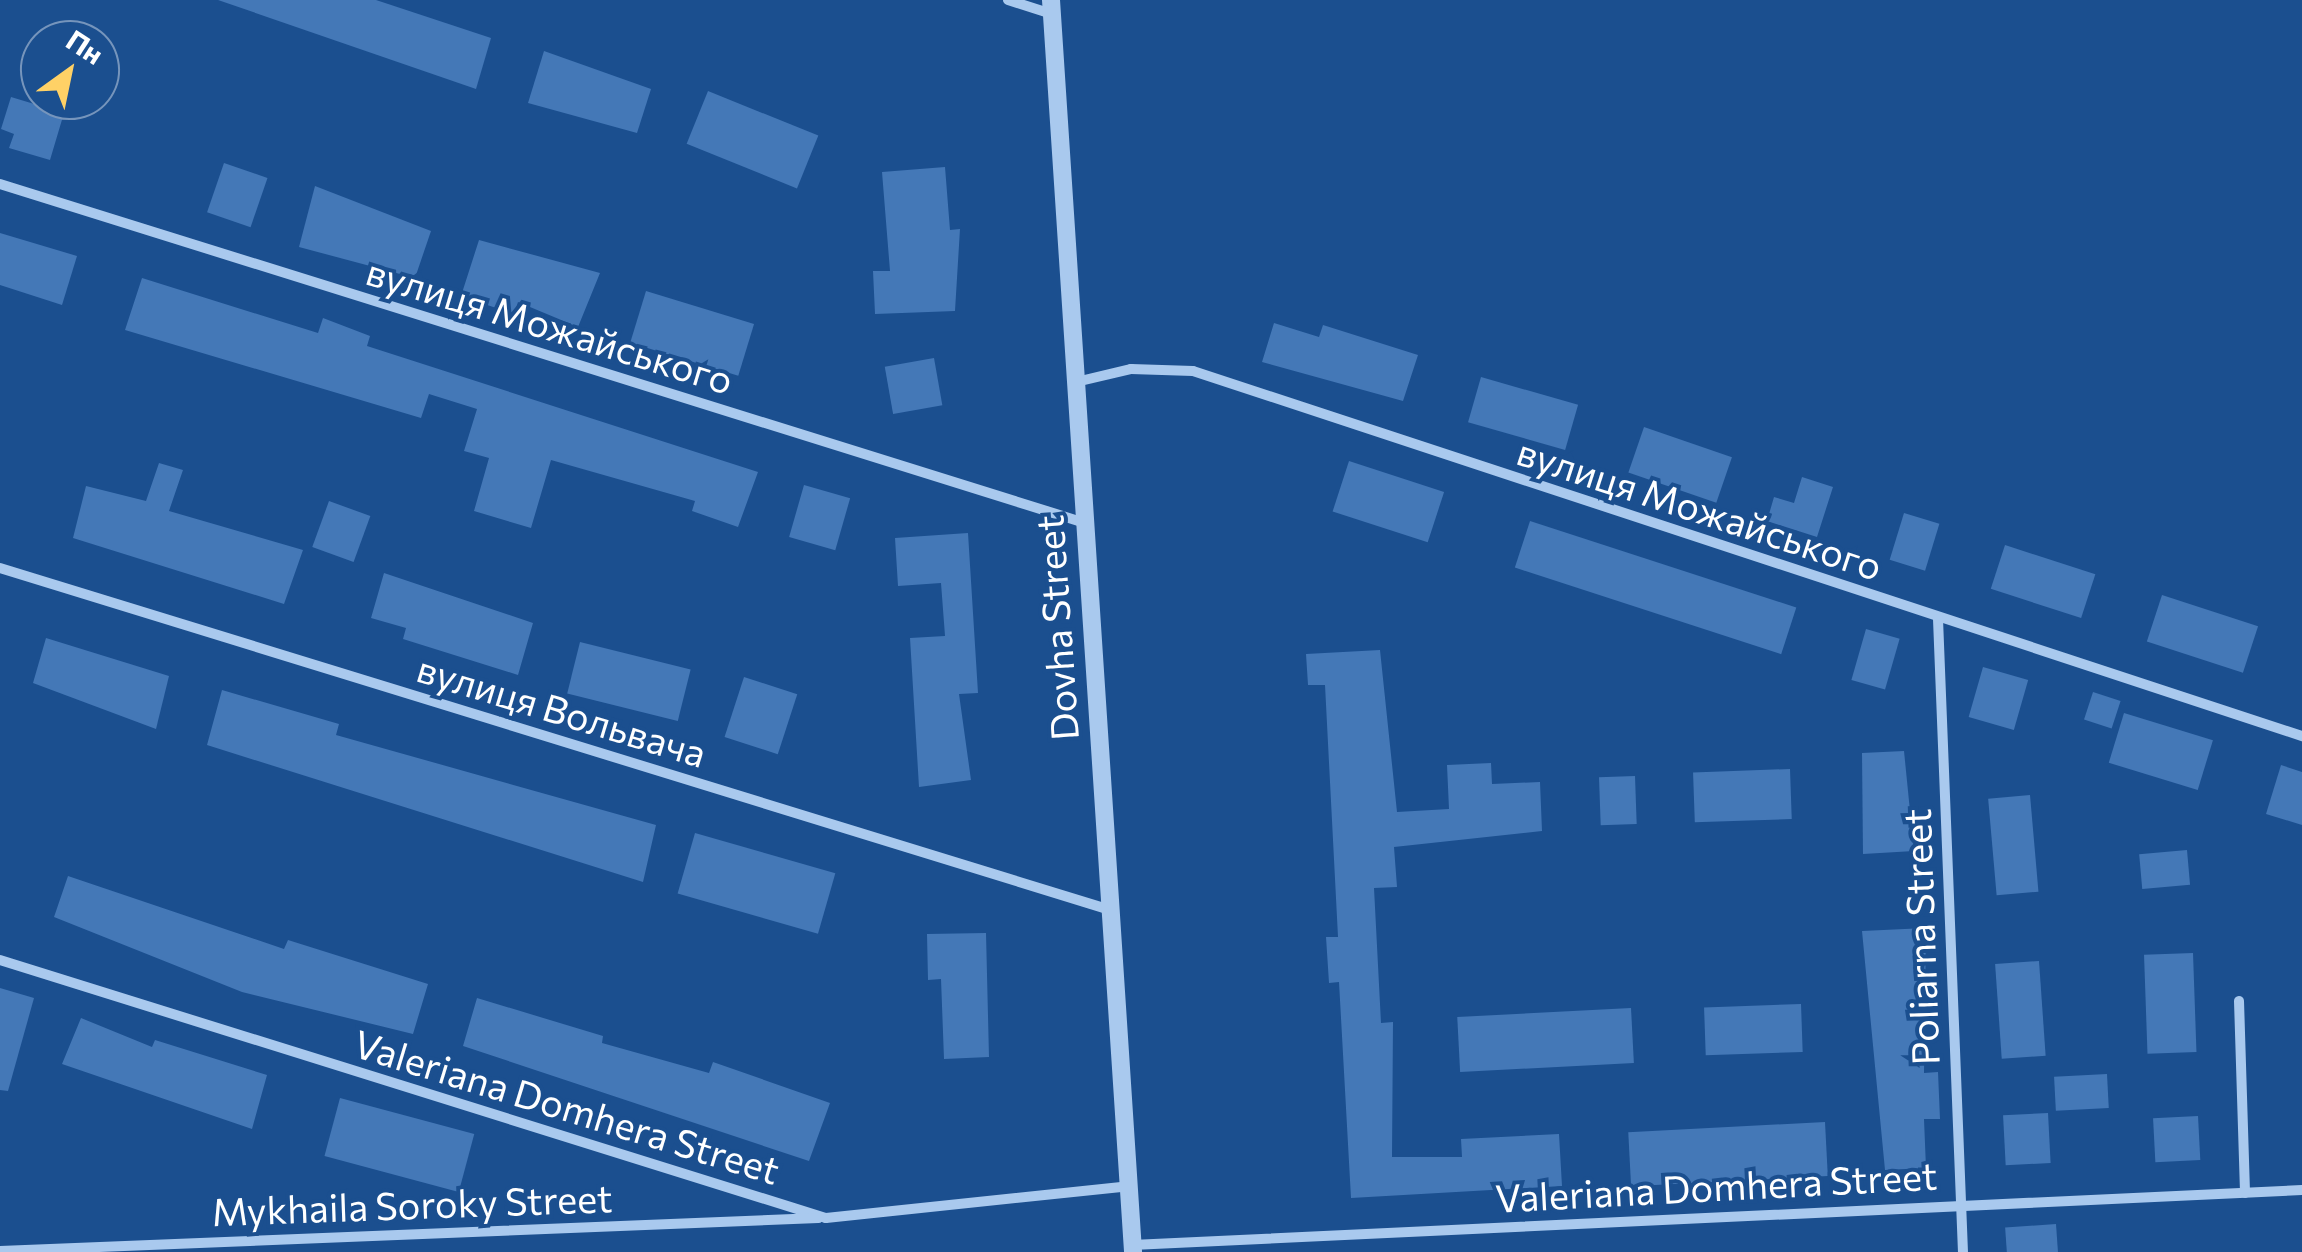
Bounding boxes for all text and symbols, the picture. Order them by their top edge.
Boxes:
north arrow [20,20,120,120]
text: Пн [60,22,110,71]
street label: вулиця Можайського [361,248,739,402]
street label: вулиця Можайського [1512,427,1888,589]
street label: Dovha Street [1025,514,1087,742]
street label: вулиця Вольвача [412,644,712,776]
street label: Poliarna Street [1893,808,1947,1066]
street label: Valeriana Domhera Street [349,1020,785,1192]
street label: Valeriana Domhera Street [1494,1152,1938,1220]
street label: Mykhaila Soroky Street [211,1174,613,1234]

